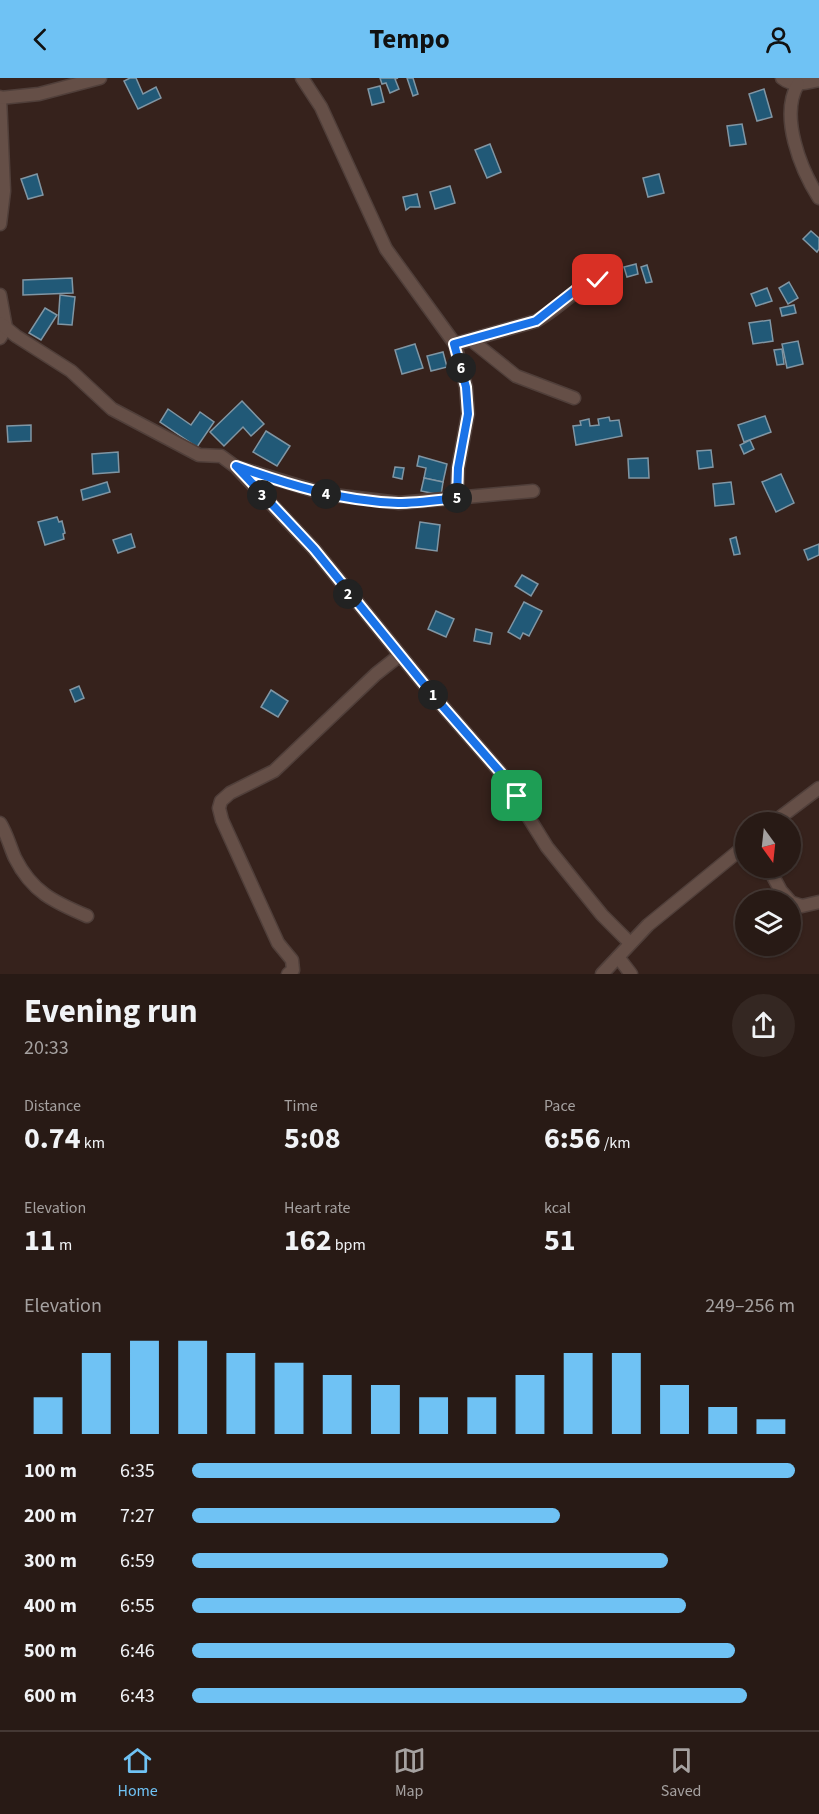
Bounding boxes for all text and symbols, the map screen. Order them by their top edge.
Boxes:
text: Tempo [369,20,450,59]
icon: back [24,23,57,56]
icon: person [762,23,795,56]
pin [572,254,623,305]
icon: check [581,263,614,296]
pin: 6 [446,353,476,383]
text: 6 [457,357,465,379]
pin: 4 [311,479,341,509]
pin: 3 [247,480,277,510]
text: 4 [322,483,330,505]
pin: 5 [442,483,472,513]
text: 3 [258,484,266,506]
text: 5 [453,487,461,509]
pin: 2 [333,579,363,609]
text: 2 [344,583,352,605]
pin: 1 [418,680,448,710]
text: 1 [429,684,437,706]
pin [491,770,542,821]
icon: arrive [500,779,533,812]
north arrow [735,812,801,878]
map controls [735,812,801,956]
button: layers [735,890,801,956]
text: Evening run [24,988,198,1035]
button: share [732,994,795,1057]
text: 20:33 [24,1034,69,1062]
text: Distance [24,1095,81,1117]
text: Time [284,1095,318,1117]
text: Pace [544,1095,575,1117]
text: 0.74 [24,1117,81,1160]
text: 5:08 [284,1117,341,1160]
text: 6:56 [544,1117,601,1160]
text: km [81,1132,105,1154]
text: /km [601,1132,631,1154]
text: Elevation [24,1197,86,1219]
text: Heart rate [284,1197,351,1219]
text: kcal [544,1197,571,1219]
text: 11 [24,1219,56,1262]
text: 162 [284,1219,332,1262]
text: 51 [544,1219,576,1262]
text: m [56,1234,72,1256]
text: bpm [332,1234,366,1256]
text: Elevation [24,1292,102,1320]
text: 249–256 m [705,1292,795,1320]
text: 100 m [24,1457,77,1485]
text: 6:35 [120,1457,155,1485]
text: 200 m [24,1502,77,1530]
text: 7:27 [120,1502,155,1530]
text: 300 m [24,1547,77,1575]
text: 6:59 [120,1547,155,1575]
text: 400 m [24,1592,77,1620]
text: 6:55 [120,1592,155,1620]
text: 500 m [24,1637,77,1665]
text: 6:46 [120,1637,155,1665]
text: 600 m [24,1682,77,1710]
text: 6:43 [120,1682,155,1710]
tab: Home [117,1744,158,1802]
tab: Map [393,1744,426,1802]
tab: Saved [661,1744,702,1802]

